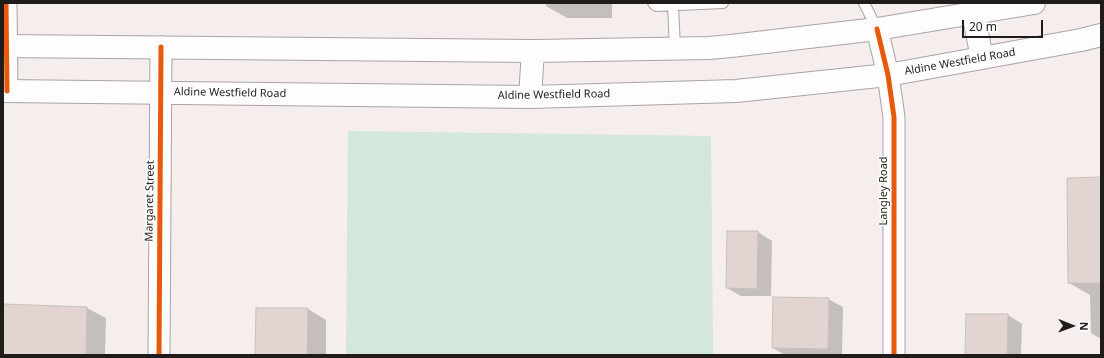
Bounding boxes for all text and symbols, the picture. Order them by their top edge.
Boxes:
scale bar [964,12,1045,38]
text: 20 m [969,18,997,35]
street label: Aldine Westfield Road [903,46,1017,78]
street label: Aldine Westfield Road [174,85,286,101]
street label: Aldine Westfield Road [498,87,610,103]
street label: Langley Road [877,156,891,226]
street label: Margaret Street [143,160,157,242]
north arrow [1052,306,1092,346]
text: N [1077,322,1092,331]

